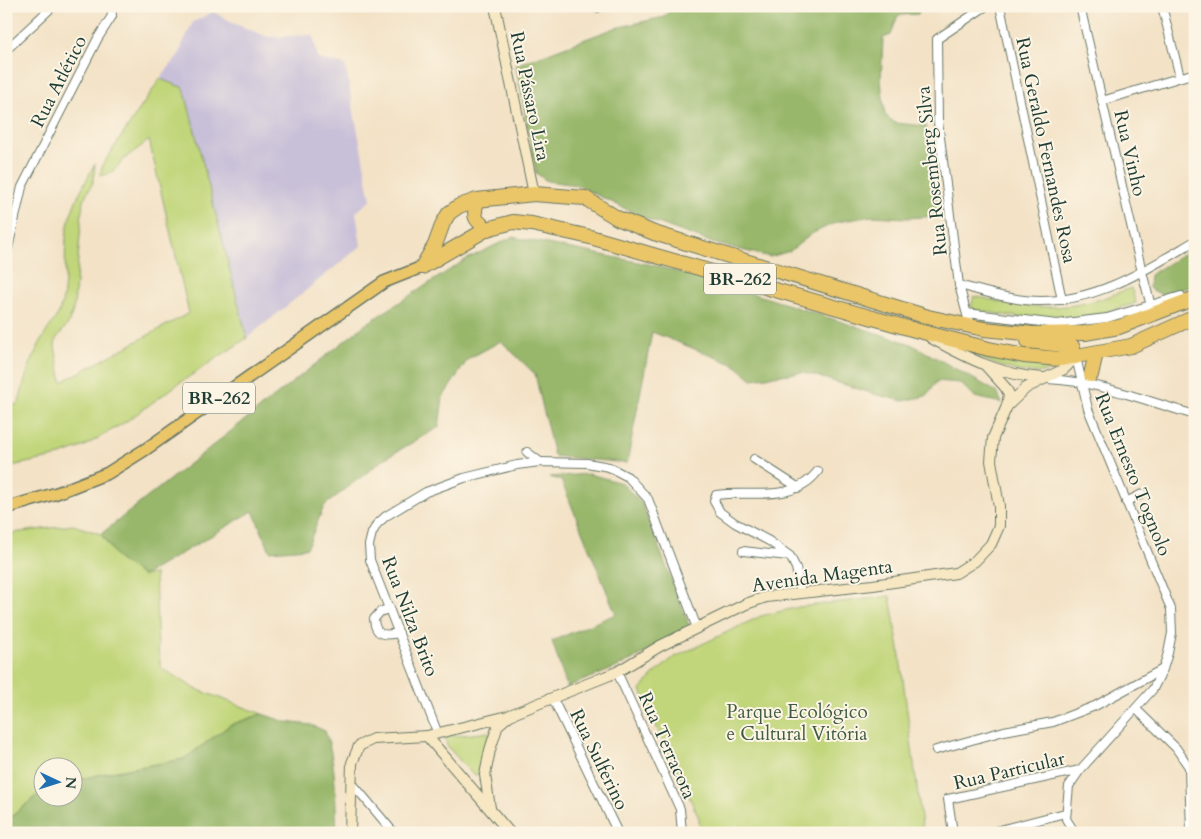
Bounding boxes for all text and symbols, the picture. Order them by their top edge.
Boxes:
street label: Rua Pássaro Lira [504,29,556,163]
street label: Rua Atlético [25,31,93,132]
street label: Rua Geraldo Fernandes Rosa [1009,35,1083,266]
street label: Rua Rosemberg Silva [910,85,954,257]
street label: Rua Vinho [1107,108,1153,199]
road number: BR-262 [704,264,776,294]
road number: BR-262 [183,382,255,413]
street label: Rua Ernesto Tognolo [1088,389,1178,560]
street label: Rua Nilza Brito [375,553,445,680]
street label: Avenida Magenta [750,553,894,599]
street label: Rua Terracota [632,688,702,803]
park label: Parque Ecológico e Cultural Vitória [726,699,868,747]
street label: Rua Sulferino [563,705,635,814]
street label: Rua Particular [951,746,1068,796]
north arrow [32,756,82,806]
text: N [61,776,80,790]

